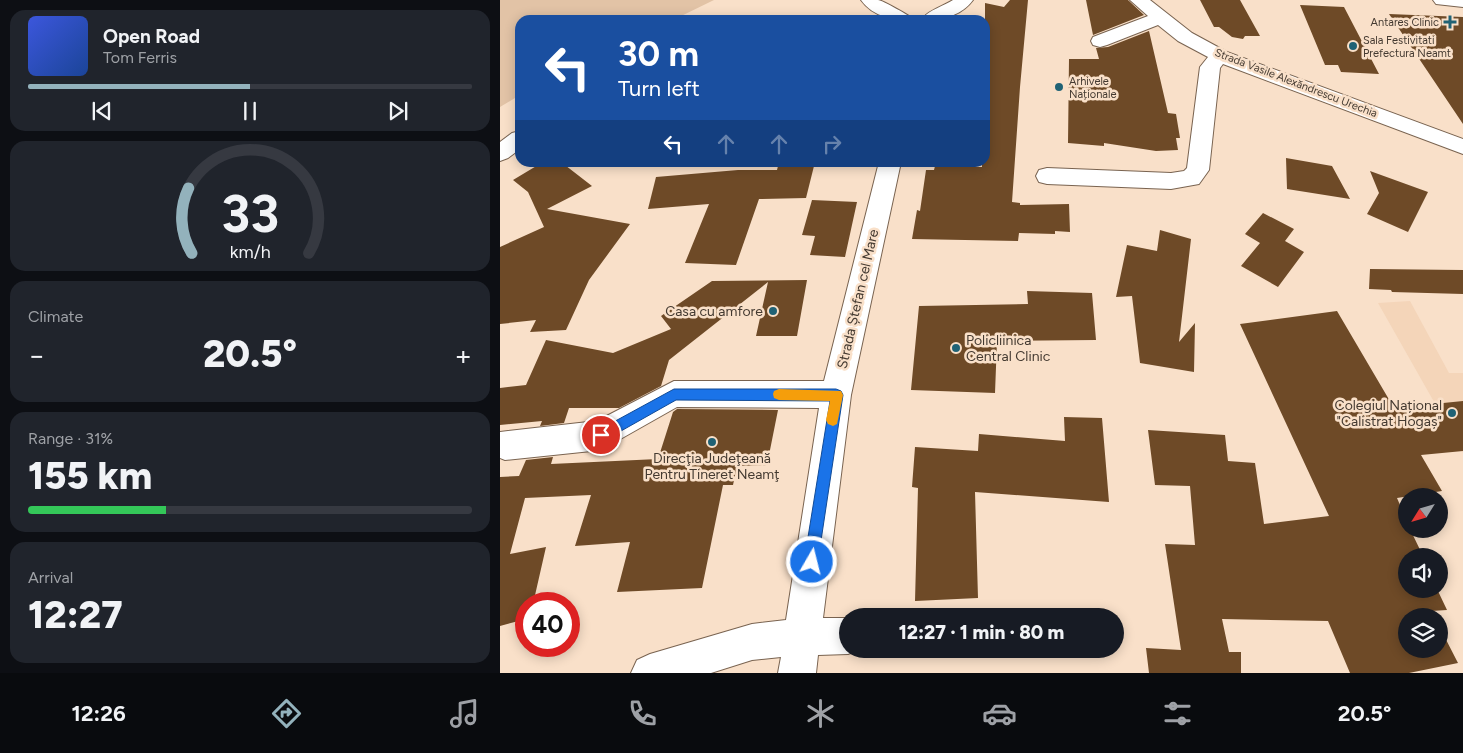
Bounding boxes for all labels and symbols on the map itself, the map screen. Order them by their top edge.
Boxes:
marker: Antares Clinic [1443,15,1457,29]
place label: Antares Clinic [1371,16,1439,29]
place label: Sala Festivitati Prefectura Neamt [1363,34,1451,60]
marker: Sala Festivitati Prefectura Neamt [1347,40,1359,52]
street label: Strada Vasile Alexăndrescu Urechia [1213,46,1379,120]
place label: Arhivele Naționale [1069,75,1116,101]
marker: Arhivele Naționale [1053,81,1065,93]
street label: Strada Ștefan cel Mare [834,227,882,370]
place label: Casa cu amfore [665,303,763,320]
marker: Casa cu amfore [767,305,779,317]
place label: Policliinica Central Clinic [966,332,1051,365]
marker: Policliinica Central Clinic [950,342,962,354]
place label: Colegiul Național "Calistrat Hogaș" [1335,397,1442,430]
marker: Colegiul Național "Calistrat Hogaș" [1446,407,1458,419]
pin [580,414,622,456]
marker: Direcţia Judeţeană Pentru Tineret Neamţ [706,436,718,448]
place label: Direcţia Judeţeană Pentru Tineret Neamţ [644,450,780,483]
north arrow [1398,488,1448,538]
position arrow [785,535,837,587]
speed limit sign: 40 [515,592,580,657]

